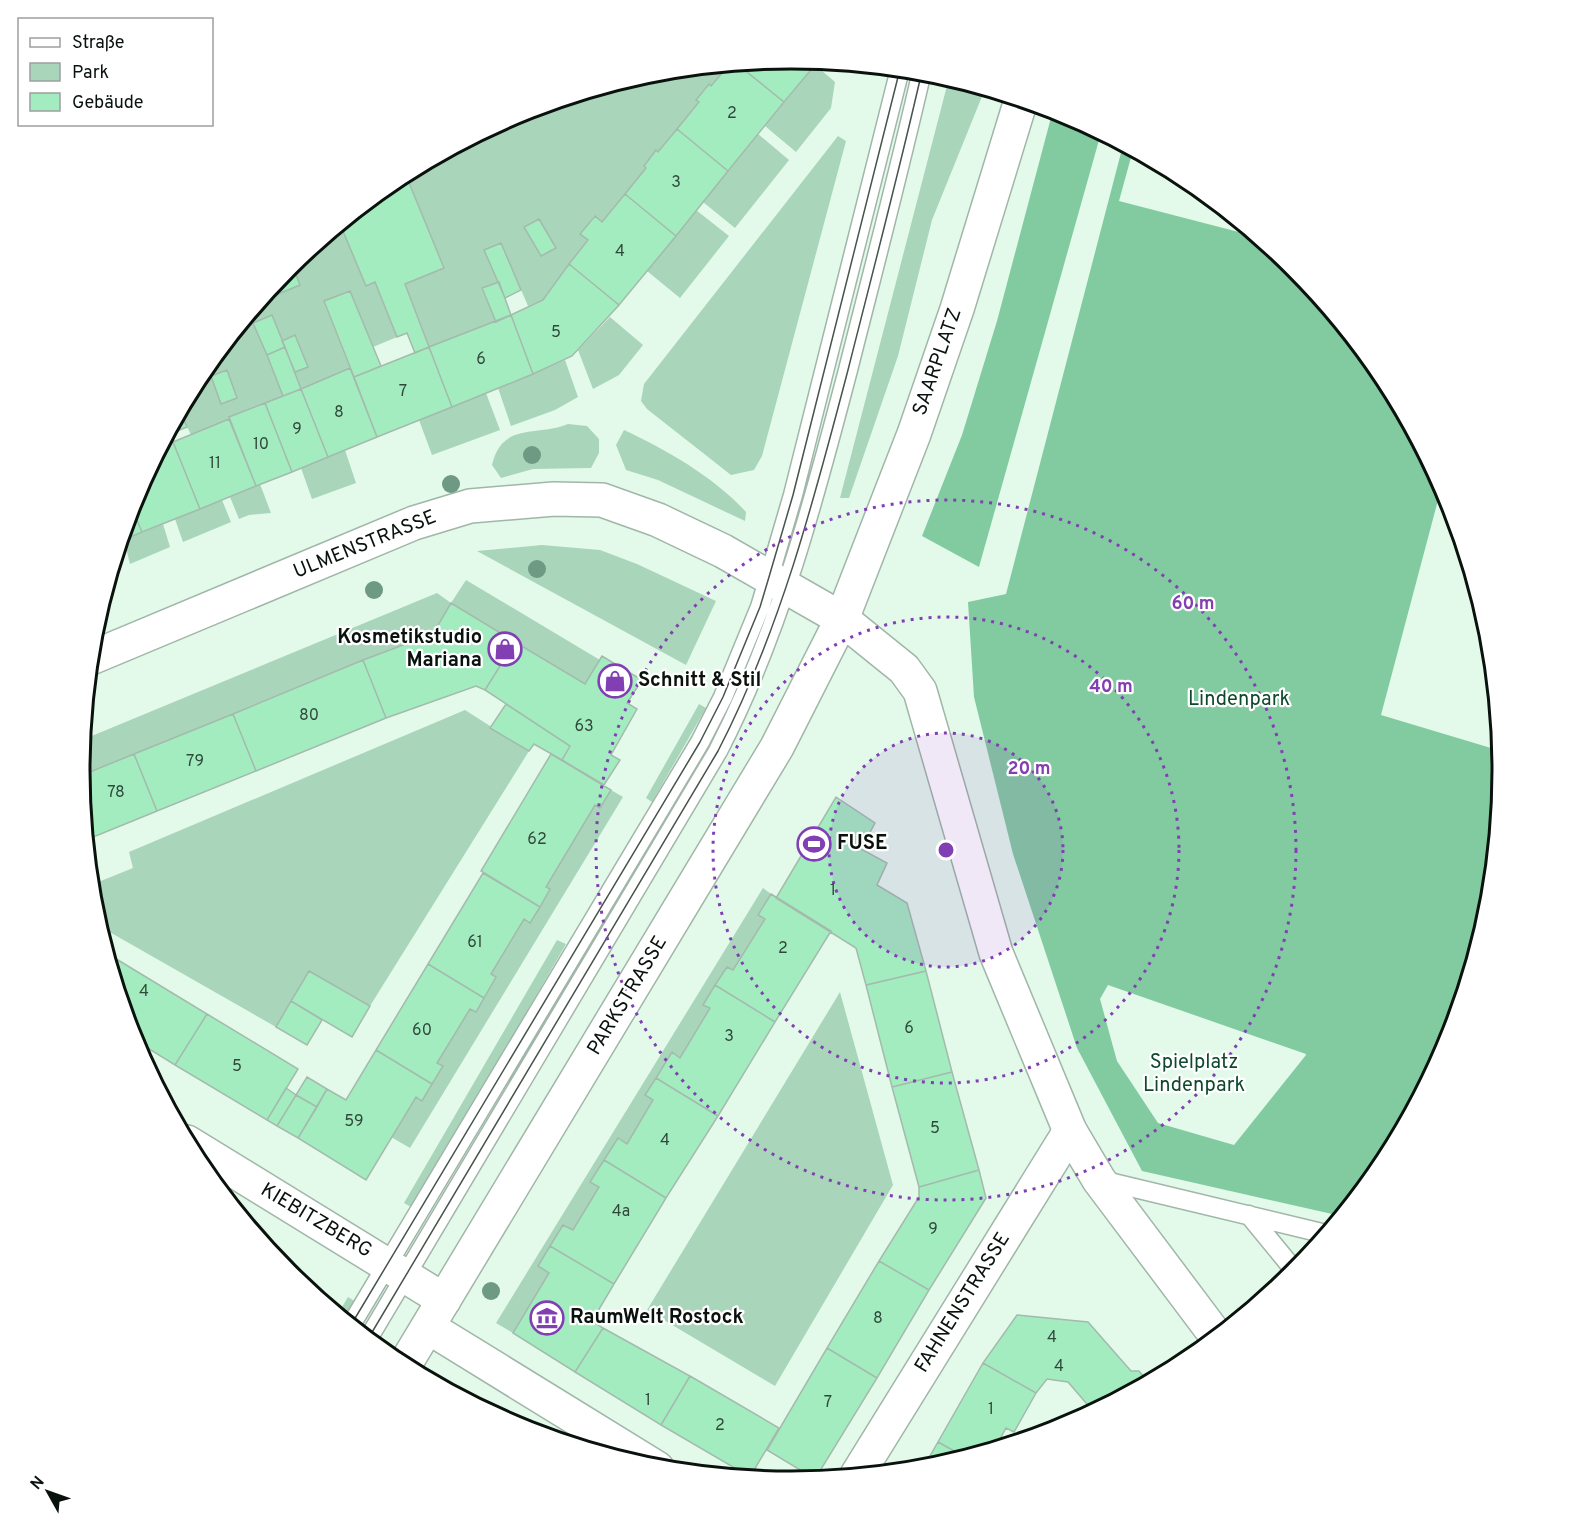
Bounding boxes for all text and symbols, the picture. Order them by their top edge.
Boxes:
legend [18,18,213,126]
text: Straße [72,32,124,55]
text: Park [72,62,109,85]
text: Gebäude [72,92,144,115]
house number: 2 [727,104,737,124]
house number: 3 [671,173,681,193]
house number: 4 [615,242,625,262]
street label: SAARPLATZ [908,305,968,419]
house number: 5 [551,323,561,343]
house number: 6 [476,350,486,370]
house number: 7 [399,382,407,402]
house number: 8 [334,403,344,423]
house number: 9 [292,420,302,440]
house number: 10 [253,435,269,455]
house number: 11 [209,454,221,474]
street label: ULMENSTRASSE [290,504,440,586]
text: 60 m [1171,593,1215,616]
place label: Kosmetikstudio Mariana [337,625,482,674]
shop icon: Kosmetikstudio Mariana [487,631,523,667]
shop icon: Schnitt & Stil [597,663,633,699]
place label: Schnitt & Stil [638,668,761,694]
text: 40 m [1089,676,1133,699]
park label: Lindenpark [1188,687,1290,713]
house number: 80 [299,706,319,726]
house number: 63 [574,717,594,737]
house number: 79 [186,752,204,772]
text: 20 m [1007,758,1051,781]
house number: 78 [107,783,125,803]
sports icon: FUSE [796,826,832,862]
house number: 62 [527,830,547,850]
place label: FUSE [837,831,887,857]
centre of rings [936,840,956,860]
house number: 1 [830,881,836,901]
street label: PARKSTRASSE [582,932,674,1060]
house number: 61 [467,933,483,953]
house number: 2 [778,939,788,959]
house number: 4 [139,982,149,1002]
house number: 6 [904,1019,914,1039]
house number: 60 [412,1021,432,1041]
house number: 3 [724,1027,734,1047]
park label: Spielplatz Lindenpark [1143,1050,1245,1099]
house number: 5 [232,1057,242,1077]
house number: 59 [344,1112,364,1132]
house number: 5 [930,1119,940,1139]
house number: 4 [660,1131,670,1151]
street label: KIEBITZBERG [255,1178,377,1264]
house number: 4a [612,1202,630,1222]
house number: 9 [928,1220,938,1240]
street label: FAHNENSTRASSE [909,1228,1017,1378]
museum icon: RaumWelt Rostock [529,1300,565,1336]
place label: RaumWelt Rostock [570,1305,744,1331]
house number: 8 [873,1309,883,1329]
house number: 4 [1047,1328,1057,1348]
house number: 4 [1054,1357,1064,1377]
house number: 1 [645,1391,651,1411]
house number: 7 [824,1393,832,1413]
house number: 1 [988,1400,994,1420]
house number: 2 [715,1416,725,1436]
north arrow [18,1462,78,1522]
text: N [27,1473,49,1494]

